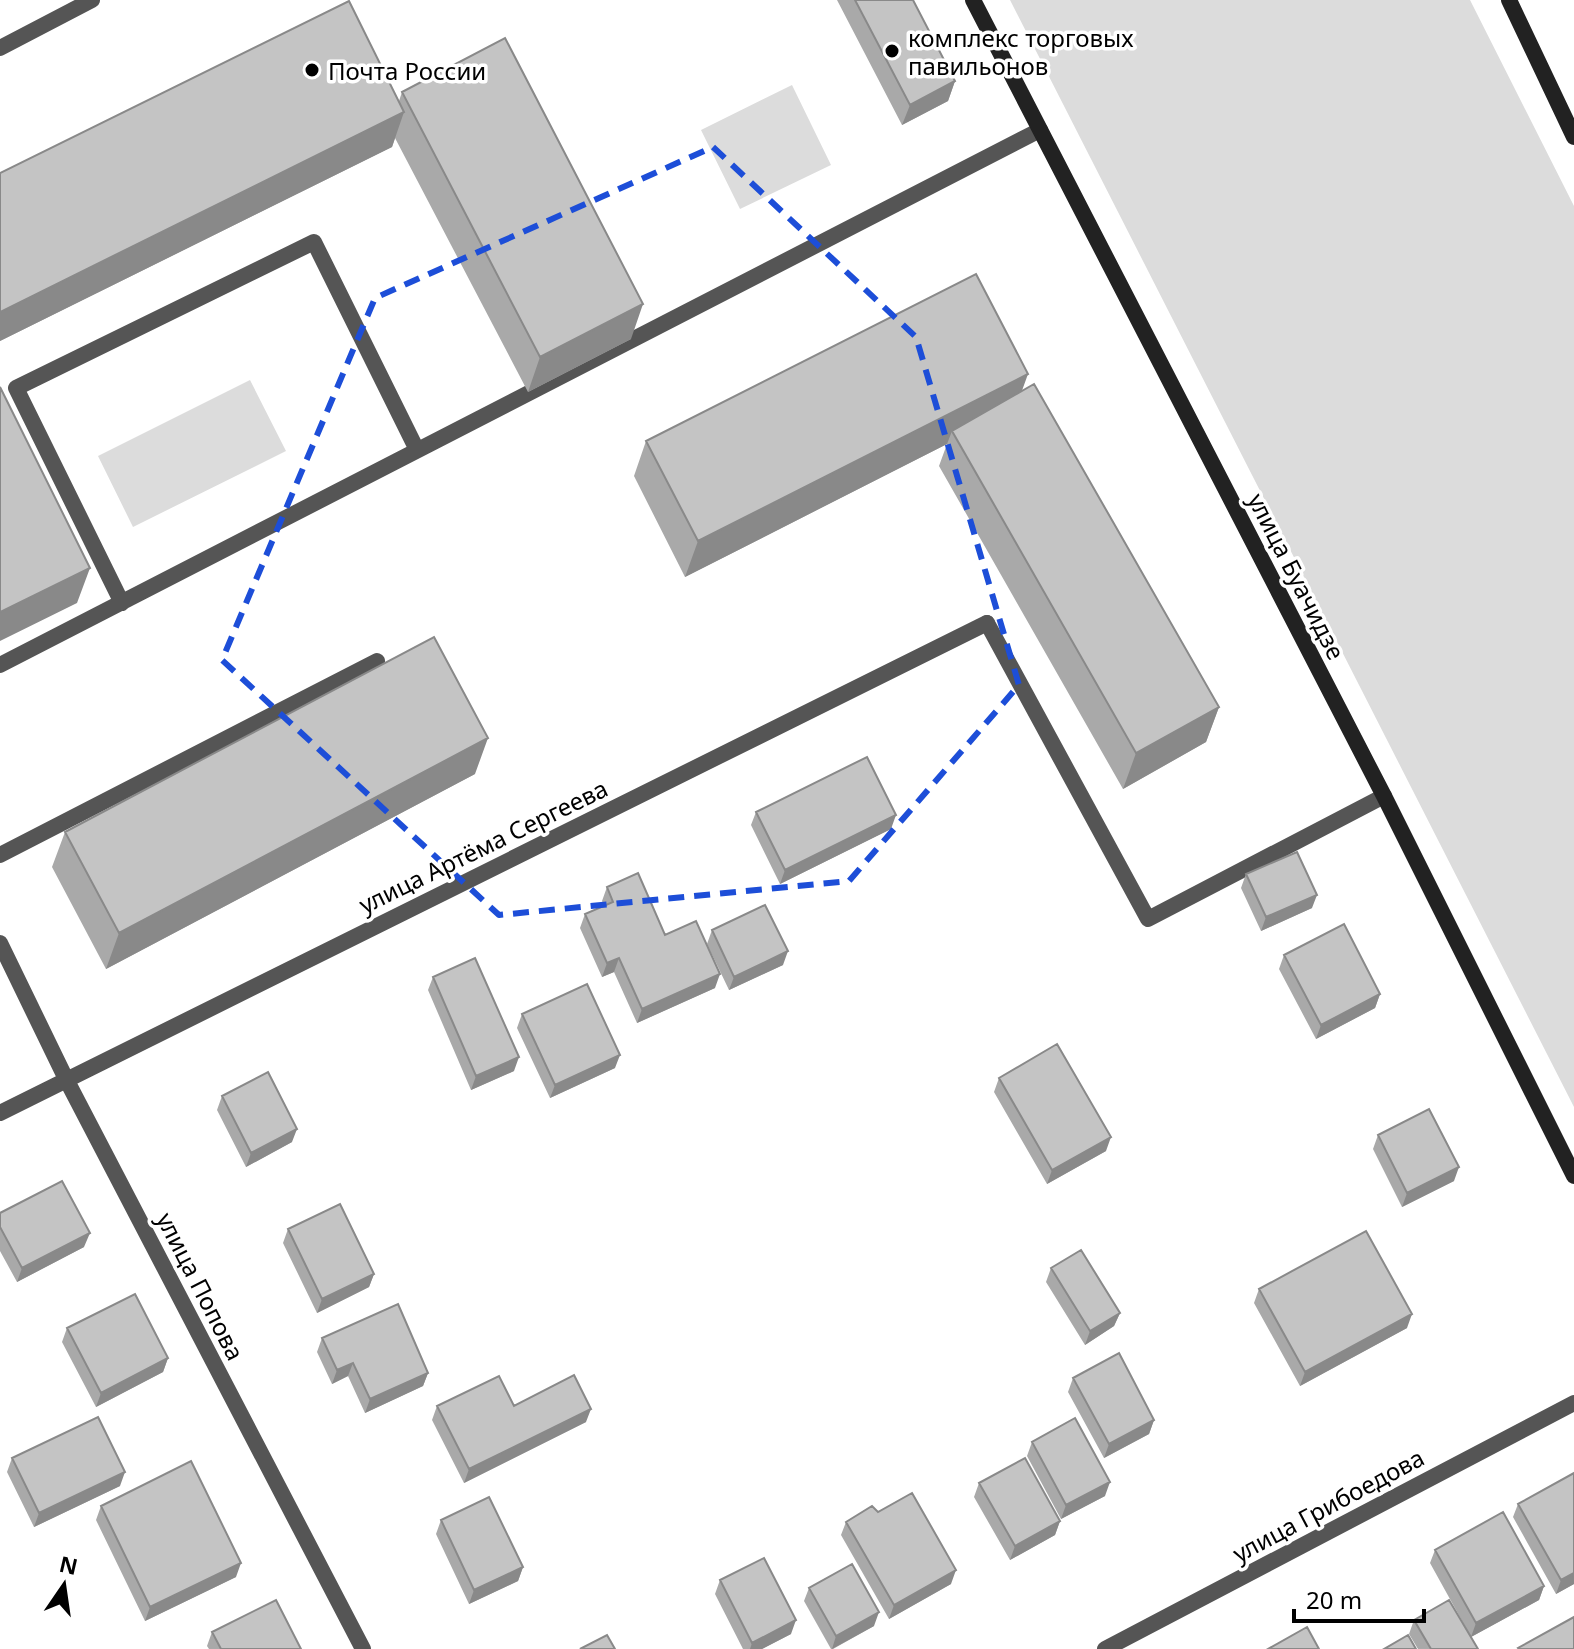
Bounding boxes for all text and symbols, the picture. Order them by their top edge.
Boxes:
place label: комплекс торговых павильонов [908,21,1134,82]
marker: комплекс торговых павильонов [883,42,901,60]
place label: Почта России [328,54,486,87]
marker: Почта России [303,61,321,79]
street label: улица Буачидзе [1241,487,1353,665]
street label: улица Артёма Сергеева [353,771,613,921]
street label: улица Попова [150,1206,252,1366]
street label: улица Грибоедова [1226,1441,1430,1569]
north arrow [24,1545,104,1625]
text: N [57,1548,81,1581]
scale bar [1294,1573,1424,1623]
text: 20 m [1306,1583,1362,1616]

